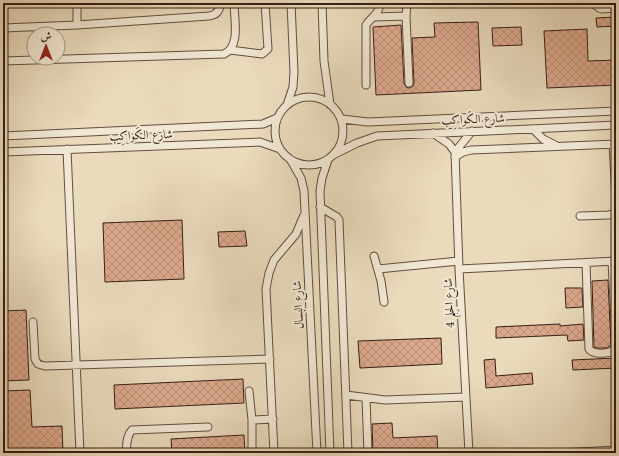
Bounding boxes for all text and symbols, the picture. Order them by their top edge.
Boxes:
north arrow [26,26,66,66]
text: ش [41,32,52,43]
street label: شارع الكَواكِب [441,109,505,131]
street label: شارع الكَواكِب [109,125,173,147]
street label: شارع الحِلم 4 [442,277,462,329]
street label: شارع البسال [292,280,310,330]

